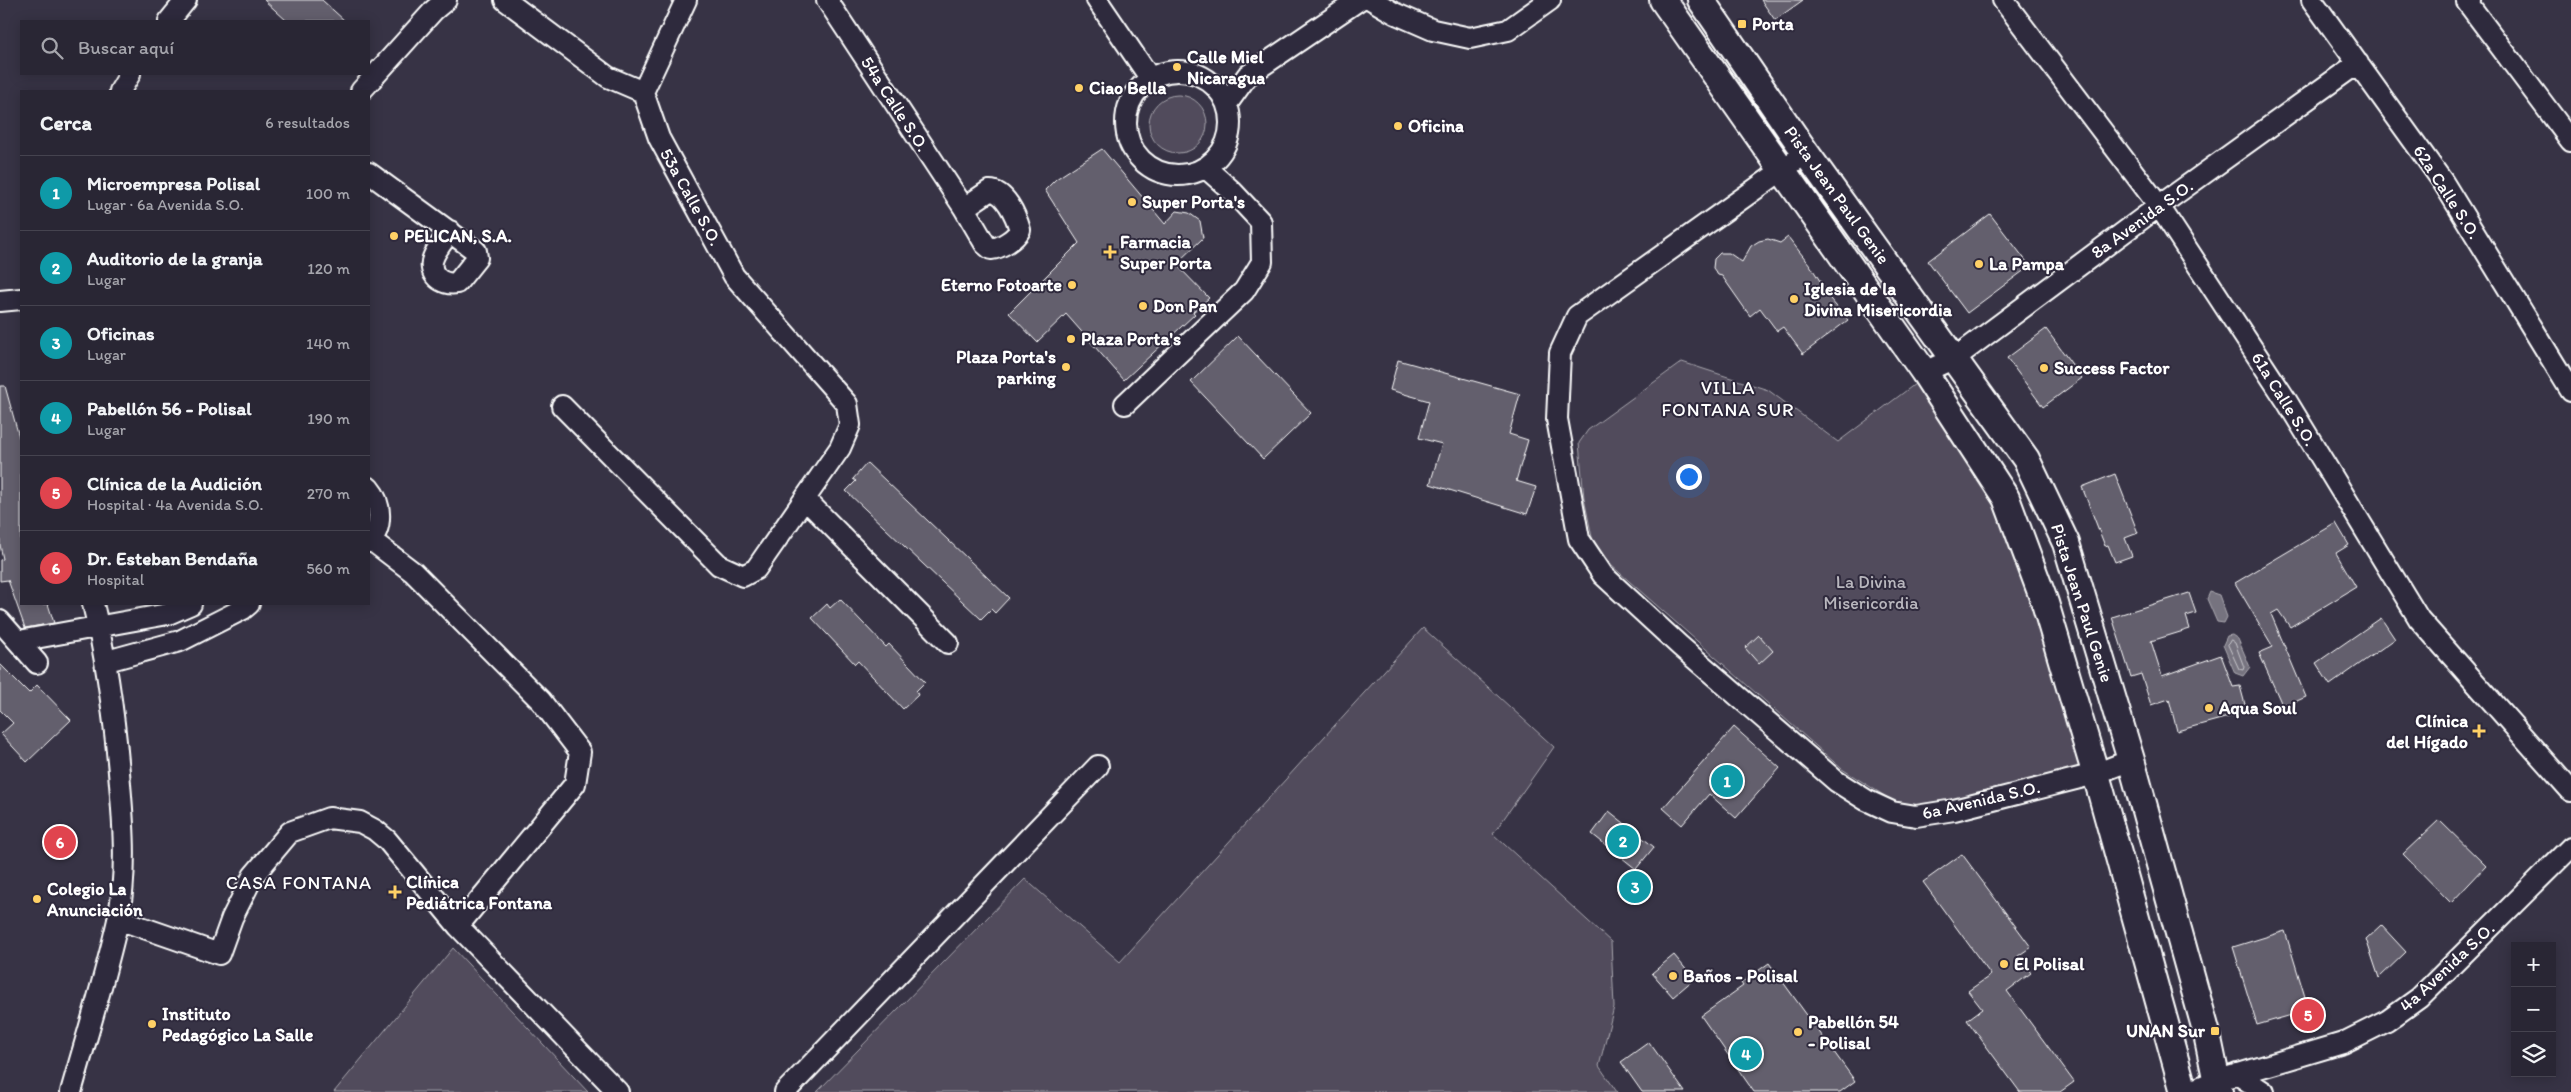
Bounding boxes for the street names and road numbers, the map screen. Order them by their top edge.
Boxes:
street label: 54a Calle S.O. [856,52,934,156]
street label: Pista Jean Paul Genie [1779,122,1895,268]
street label: 62a Calle S.O. [2408,141,2486,243]
street label: 53a Calle S.O. [655,144,727,250]
street label: 8a Avenida S.O. [2087,175,2197,263]
street label: 61a Calle S.O. [2246,348,2322,450]
street label: Pista Jean Paul Genie [2046,521,2118,685]
street label: 6a Avenida S.O. [1920,776,2042,824]
street label: 4a Avenida S.O. [2395,917,2499,1017]

